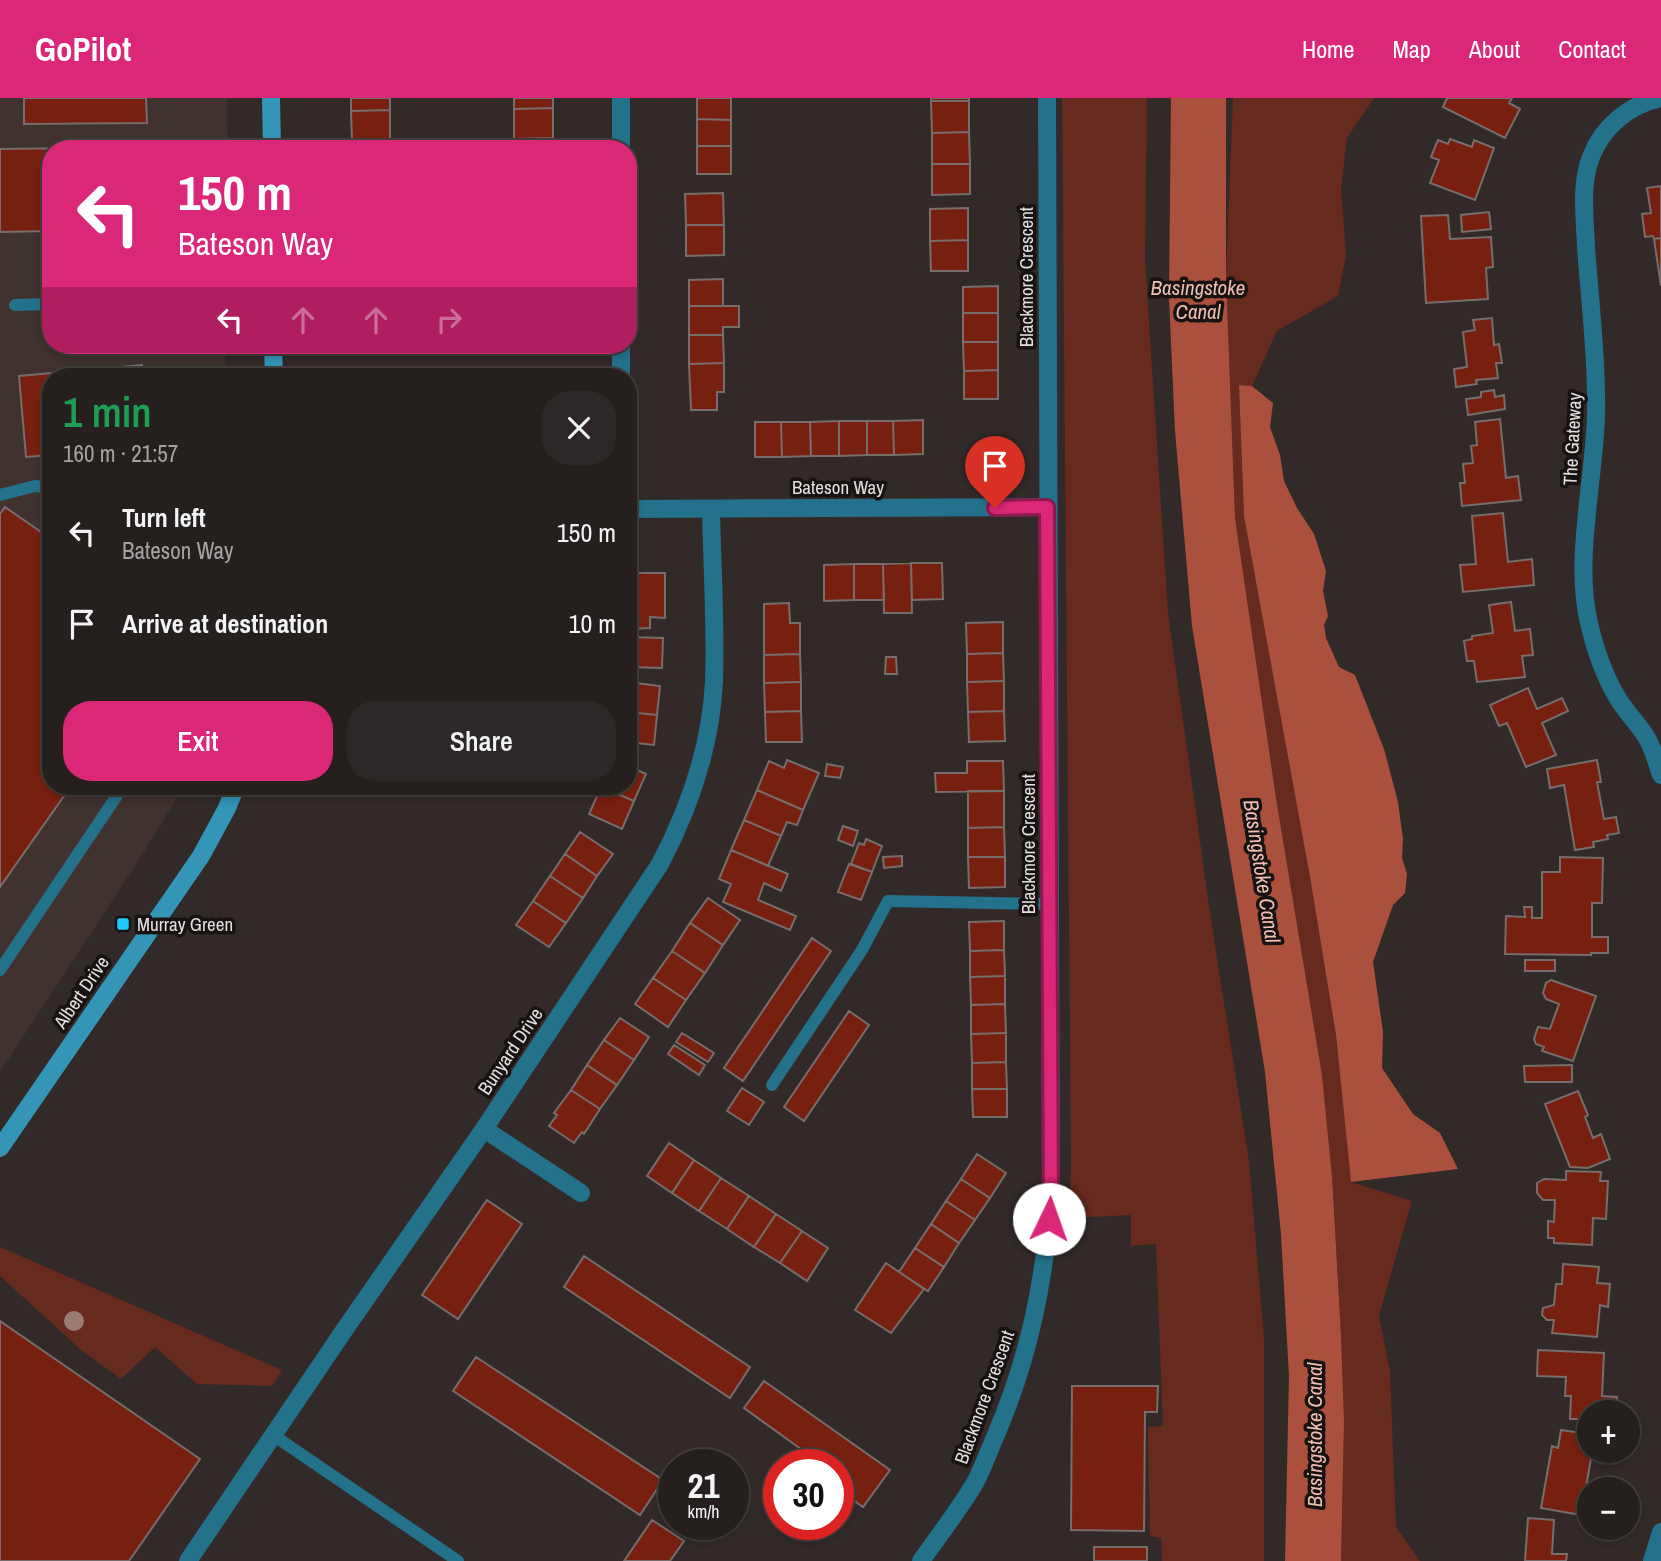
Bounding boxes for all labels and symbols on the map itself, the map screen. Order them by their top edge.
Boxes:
street label: Blackmore Crescent [1013,206,1039,347]
water label: Basingstoke Canal [1151,273,1245,326]
street label: The Gateway [1557,392,1587,486]
pin [965,436,1025,508]
street label: Bateson Way [792,474,884,500]
street label: Blackmore Crescent [1015,773,1041,914]
water label: Basingstoke Canal [1236,797,1288,946]
place label: Murray Green [137,911,233,937]
marker: Murray Green [115,916,131,932]
street label: Albert Drive [47,951,115,1034]
street label: Bunyard Drive [471,1002,549,1100]
position arrow [1012,1182,1086,1256]
street label: Blackmore Crescent [948,1326,1020,1467]
water label: Basingstoke Canal [1300,1362,1329,1507]
speed limit sign: 30 [763,1449,854,1540]

